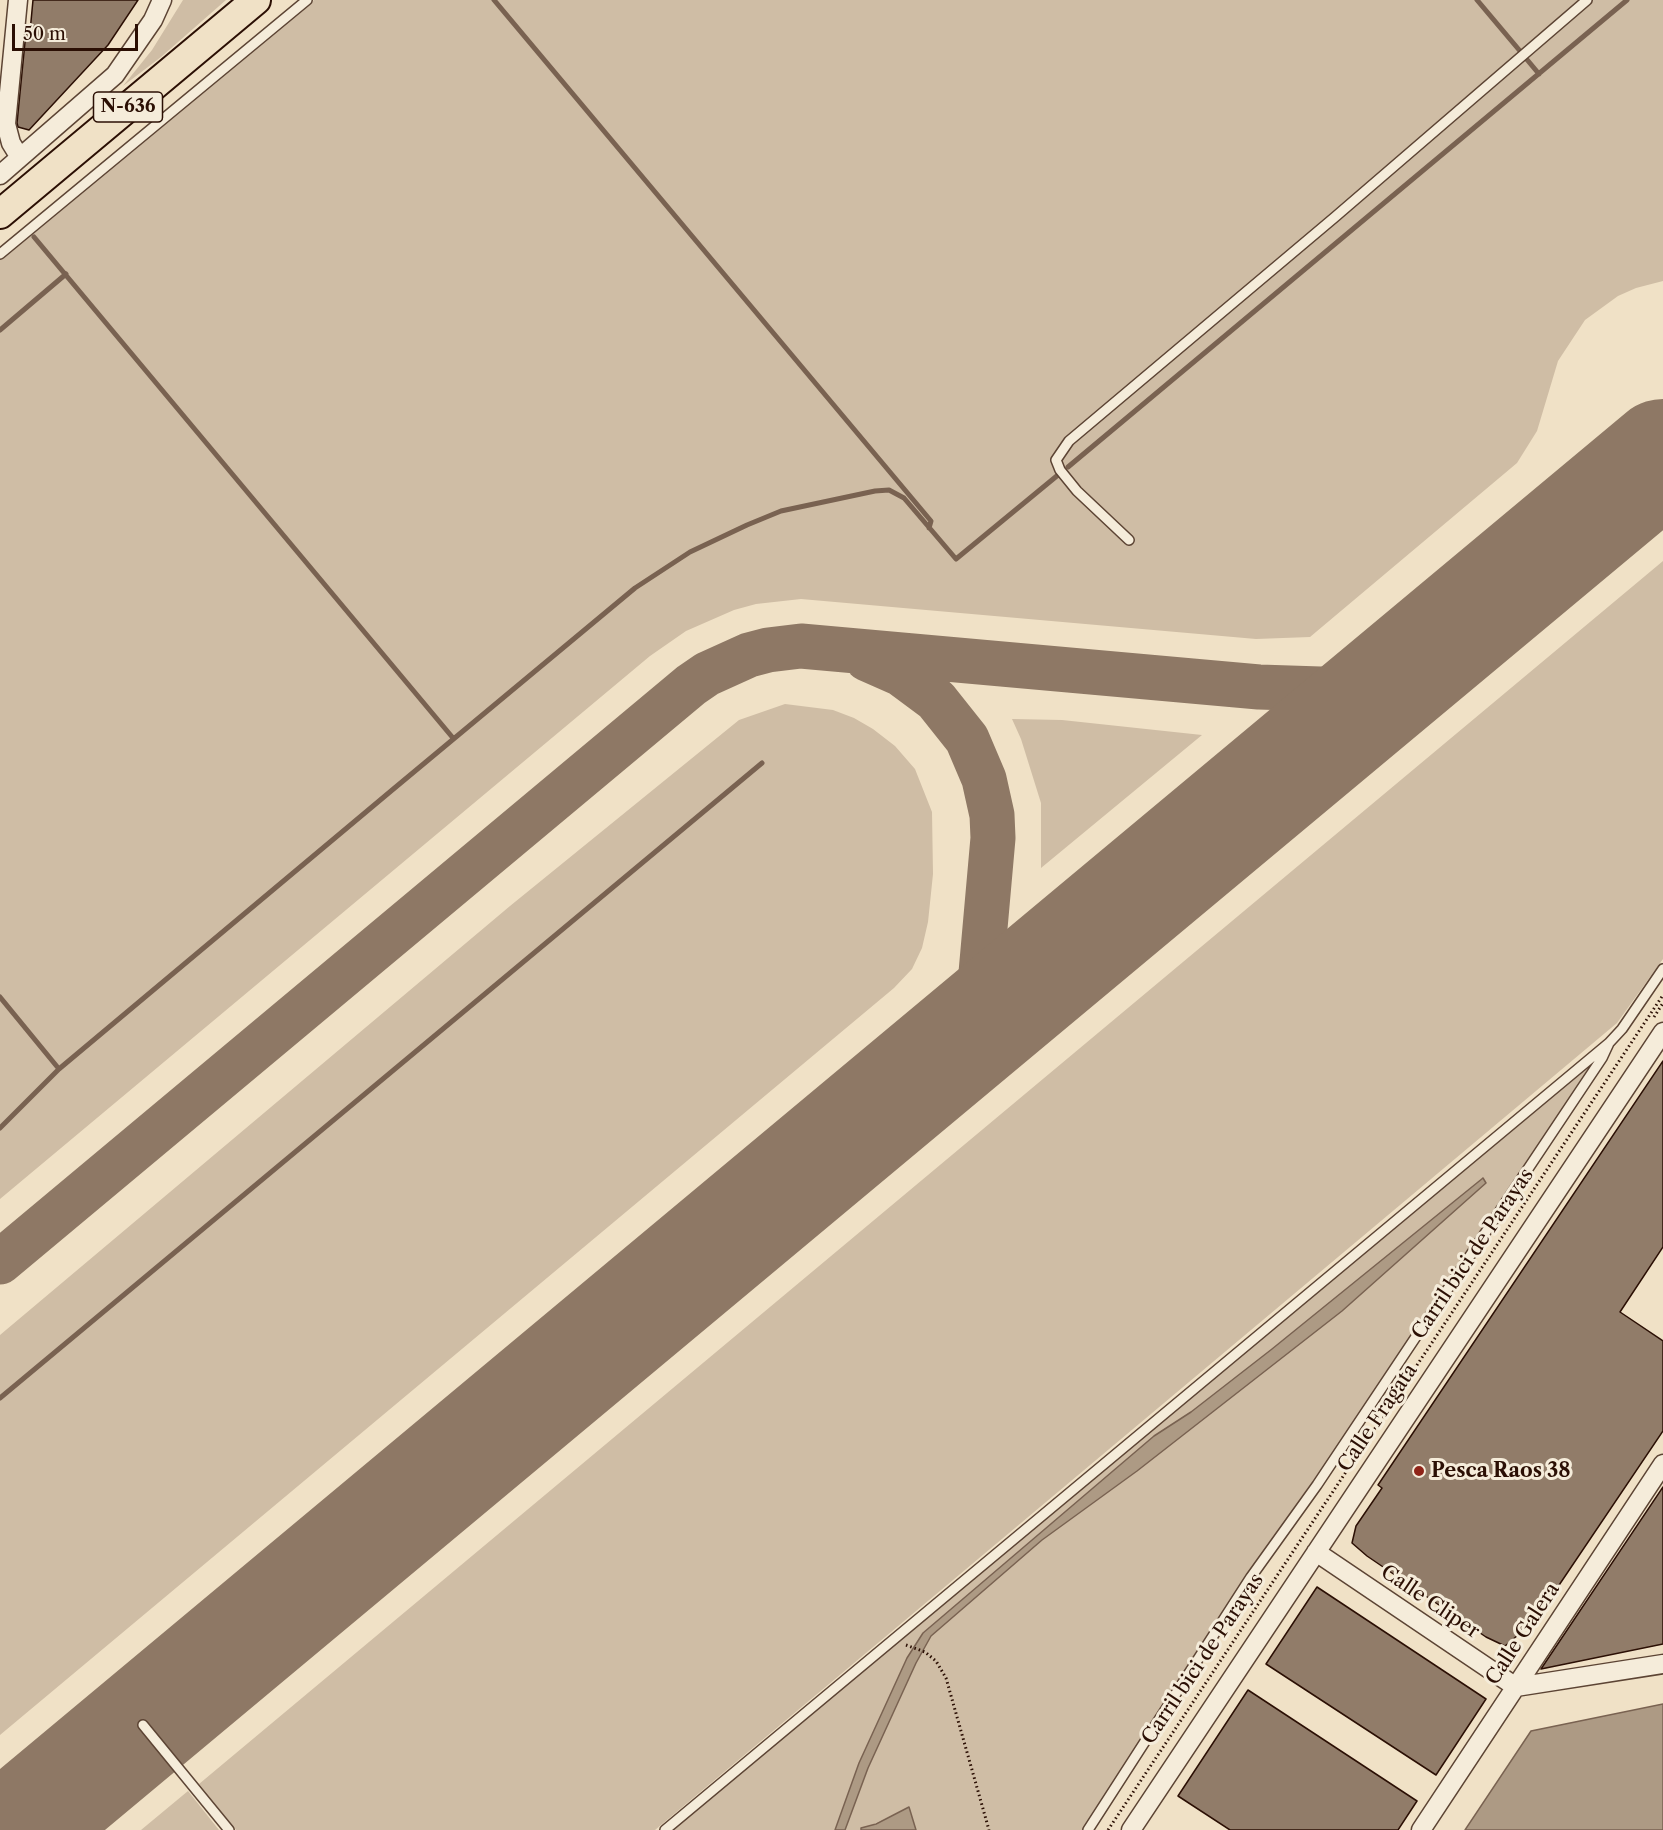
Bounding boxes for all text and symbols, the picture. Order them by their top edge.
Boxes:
scale bar [15,12,141,50]
text: 50 m [23,23,66,45]
road number: N-636 [94,92,162,122]
street label: Carril bici de Parayas [1407,1164,1539,1344]
street label: Calle Fragata [1333,1360,1423,1476]
place label: Pesca Raos 38 [1431,1459,1571,1483]
marker: Pesca Raos 38 [1412,1464,1426,1478]
street label: Calle Cliper [1376,1560,1484,1644]
street label: Carril bici de Parayas [1137,1569,1269,1749]
street label: Calle Galera [1481,1578,1565,1690]

